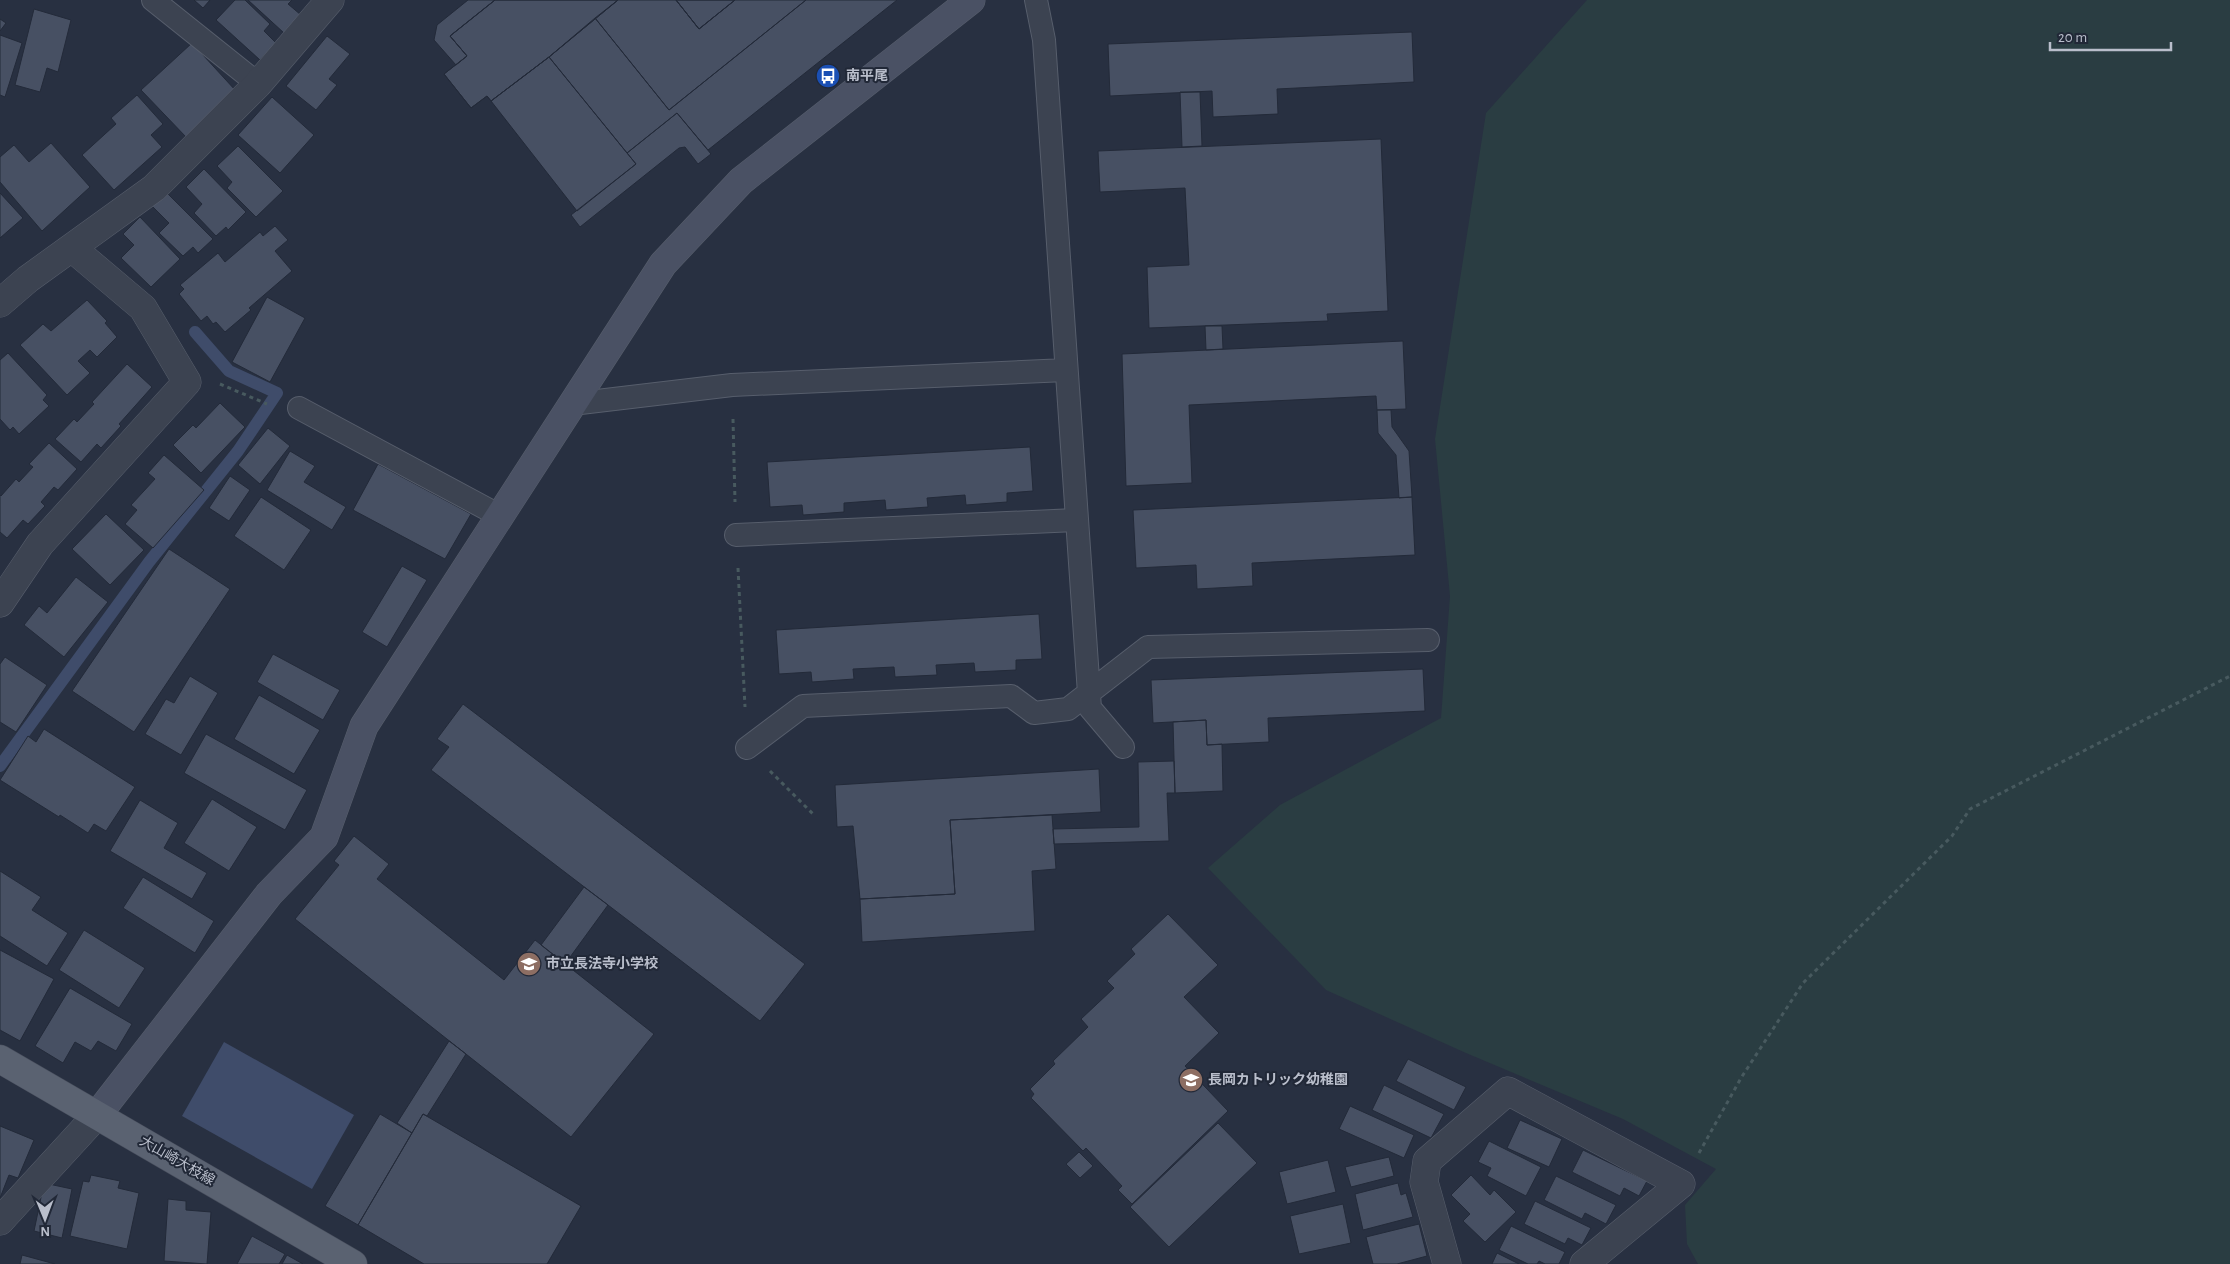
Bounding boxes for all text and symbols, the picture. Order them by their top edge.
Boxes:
scale bar [2050,20,2171,52]
text: 20 m [2058,30,2087,45]
bus stop icon: 南平尾 [815,63,841,89]
place label: 南平尾 [846,68,888,83]
school or university icon: 市立長法寺小学校 [516,951,542,977]
place label: 市立長法寺小学校 [546,956,658,971]
school or university icon: 長岡カトリック幼稚園 [1178,1067,1204,1093]
place label: 長岡カトリック幼稚園 [1208,1071,1348,1087]
street label: 大山崎大枝線 [137,1133,217,1188]
north arrow [20,1194,70,1244]
text: N [40,1224,50,1238]

